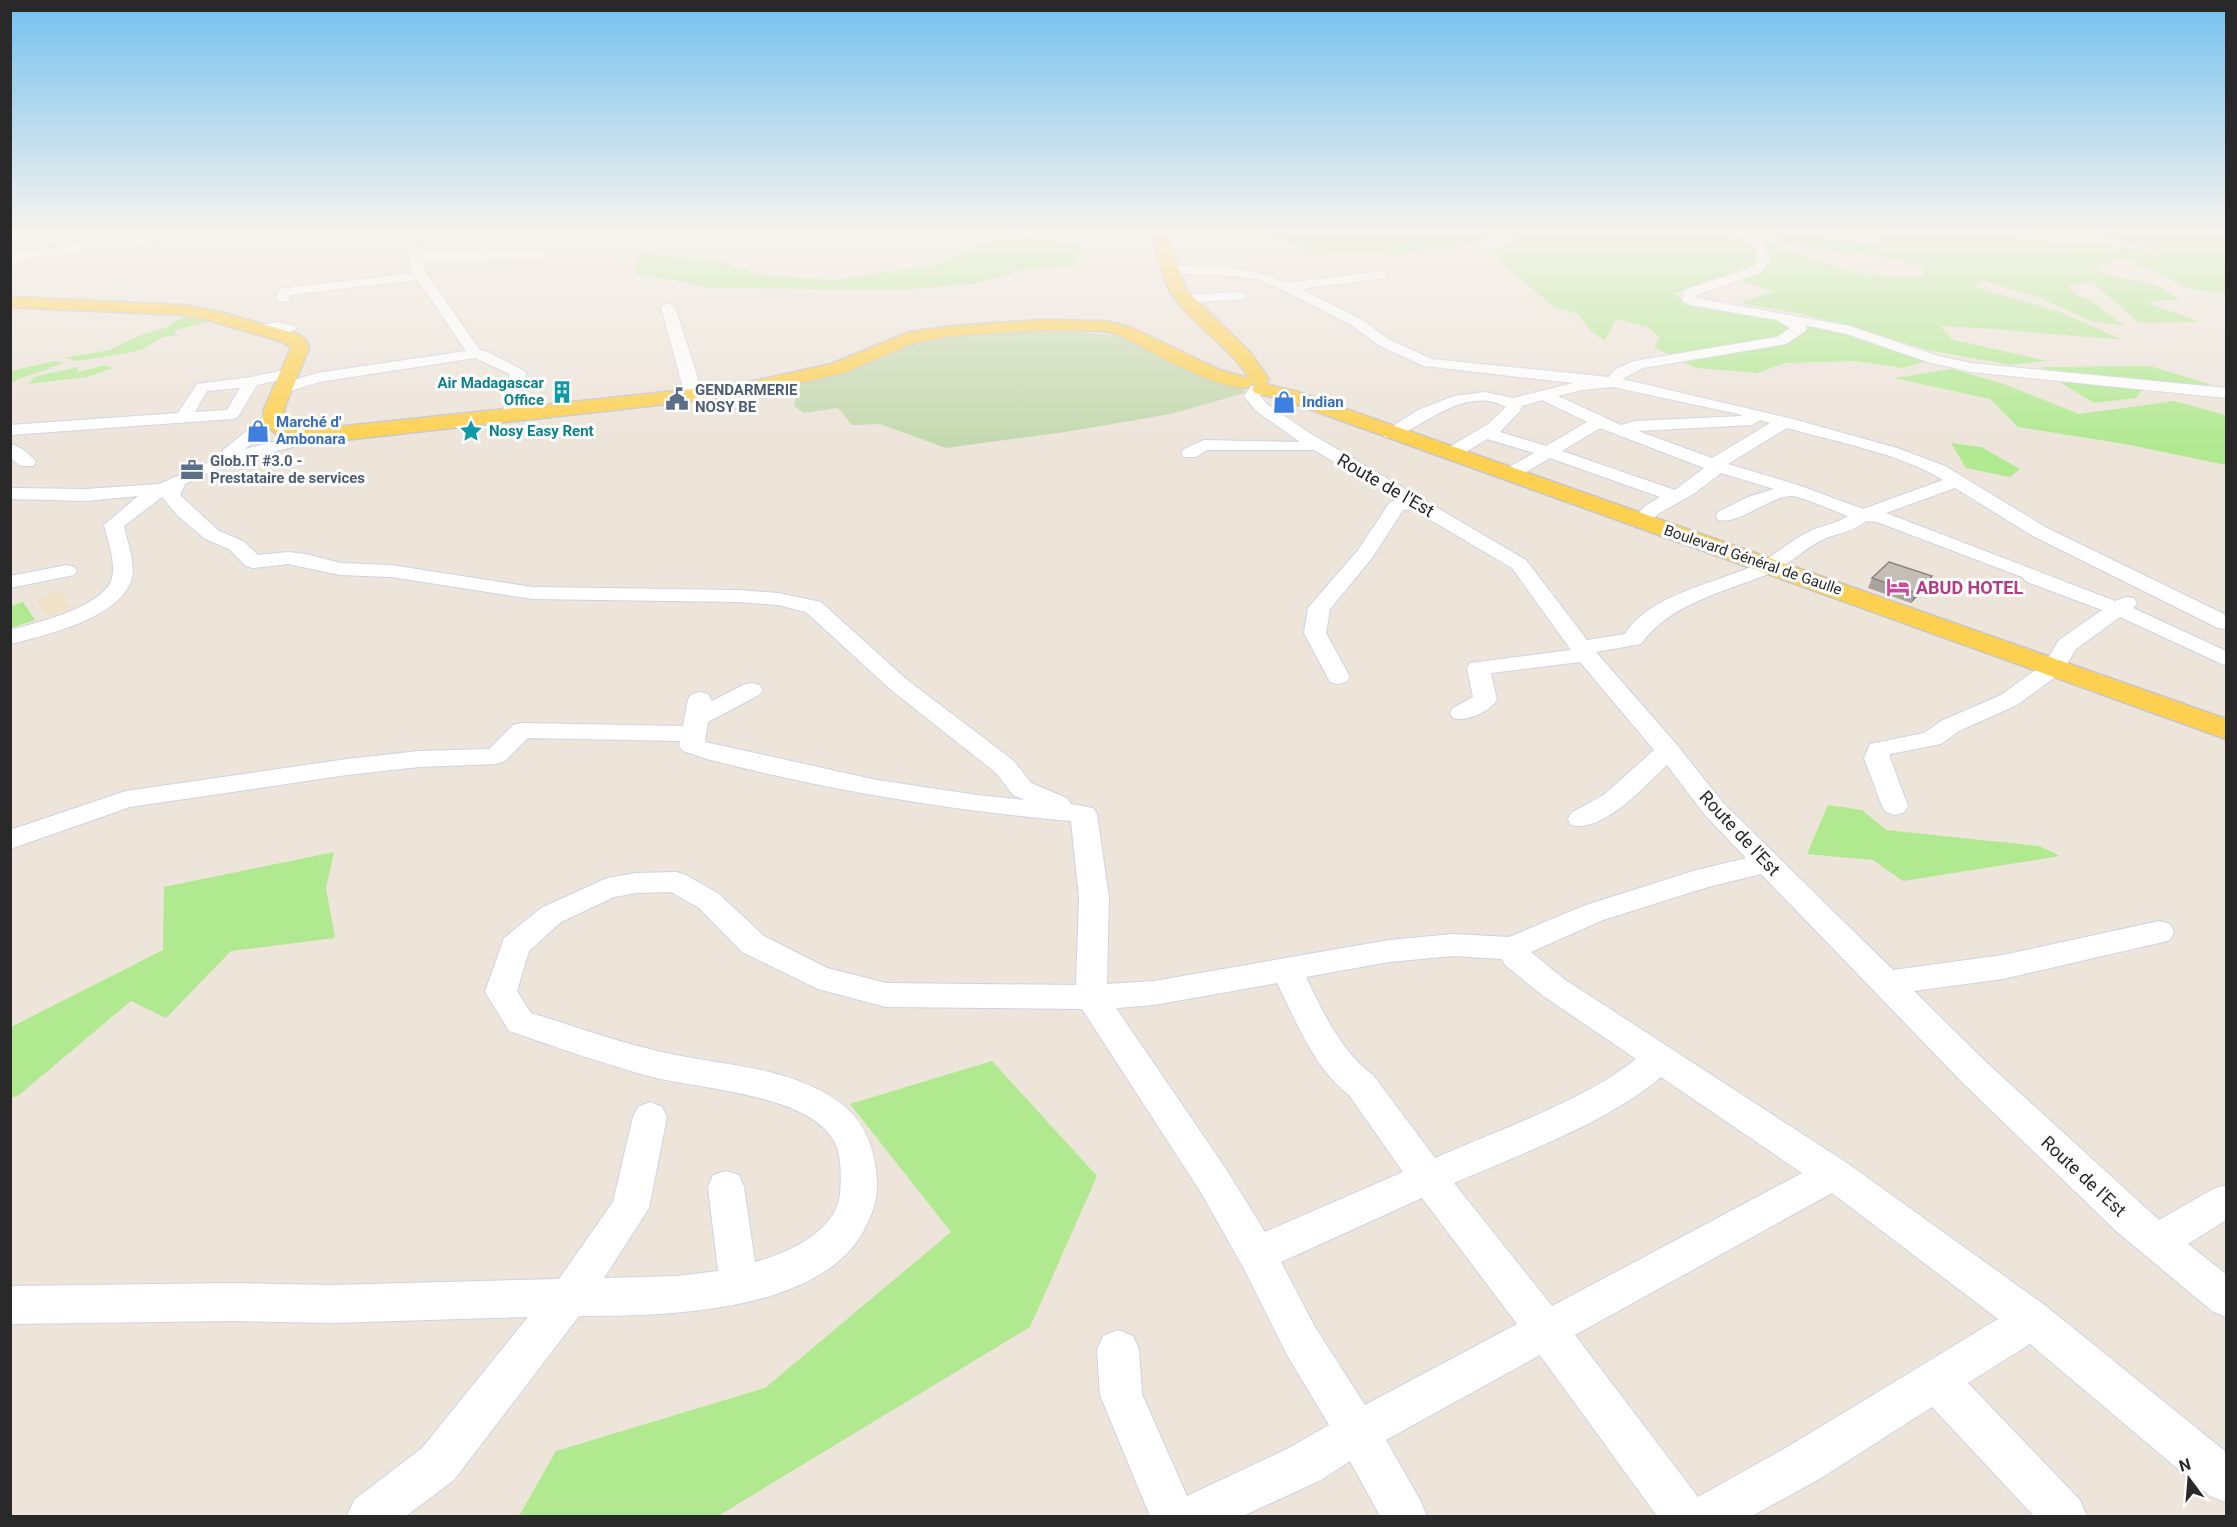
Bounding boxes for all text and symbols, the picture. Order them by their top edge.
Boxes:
place label: Air Madagascar Office [437,374,544,409]
building icon: Air Madagascar Office [549,379,575,405]
place label: GENDARMERIE NOSY BE [695,381,798,416]
public building icon: GENDARMERIE NOSY BE [664,386,690,412]
shop icon: Indian [1271,389,1297,415]
place label: Indian [1302,393,1344,411]
place label: Marché d' Ambonara [276,413,345,448]
shop icon: Marché d' Ambonara [245,418,271,444]
place icon: Nosy Easy Rent [458,418,484,444]
place label: Nosy Easy Rent [489,422,594,440]
street label: Route de l'Est [1334,449,1438,521]
place label: Glob.IT #3.0 - Prestataire de services [210,452,365,487]
office icon: Glob.IT #3.0 - Prestataire de services [179,457,205,483]
street label: Boulevard Général de Gaulle [1662,521,1844,599]
hotel icon: ABUD HOTEL [1885,574,1911,600]
place label: ABUD HOTEL [1916,577,2023,598]
street label: Route de l'Est [1695,786,1785,880]
street label: Route de l'Est [2037,1131,2131,1221]
north arrow [2159,1449,2219,1509]
text: N [2177,1454,2193,1476]

